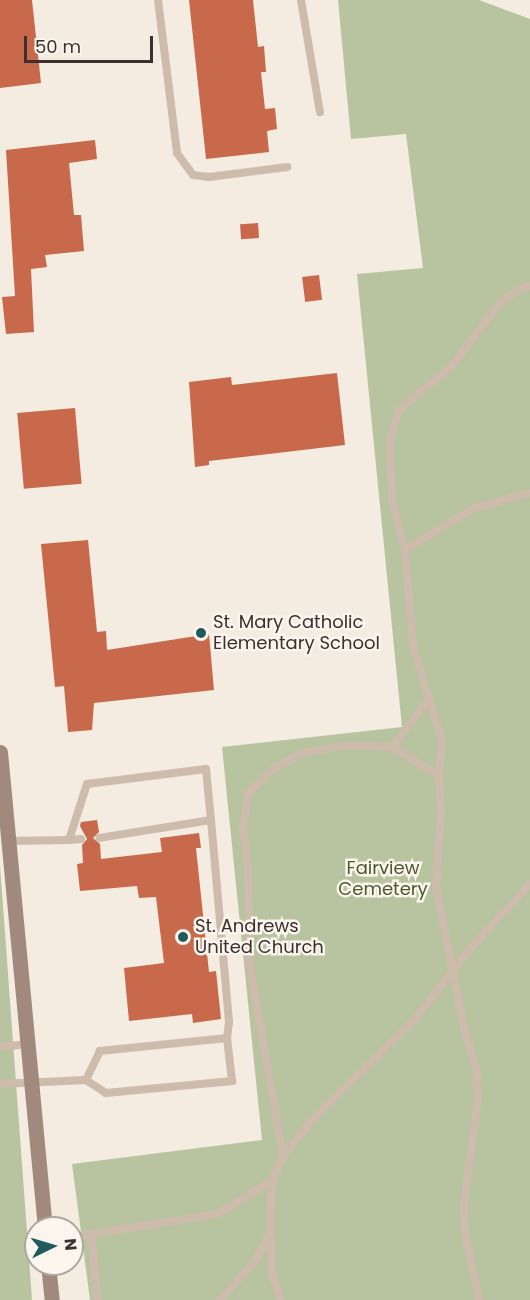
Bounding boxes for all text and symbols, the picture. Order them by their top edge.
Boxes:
scale bar [27,24,156,62]
text: 50 m [35,34,81,59]
place label: St. Mary Catholic Elementary School [213,612,380,654]
marker: St. Mary Catholic Elementary School [194,626,208,640]
park label: Fairview Cemetery [338,858,428,900]
place label: St. Andrews United Church [195,916,324,958]
marker: St. Andrews United Church [176,930,190,944]
north arrow [24,1216,84,1276]
text: N [58,1238,82,1252]

